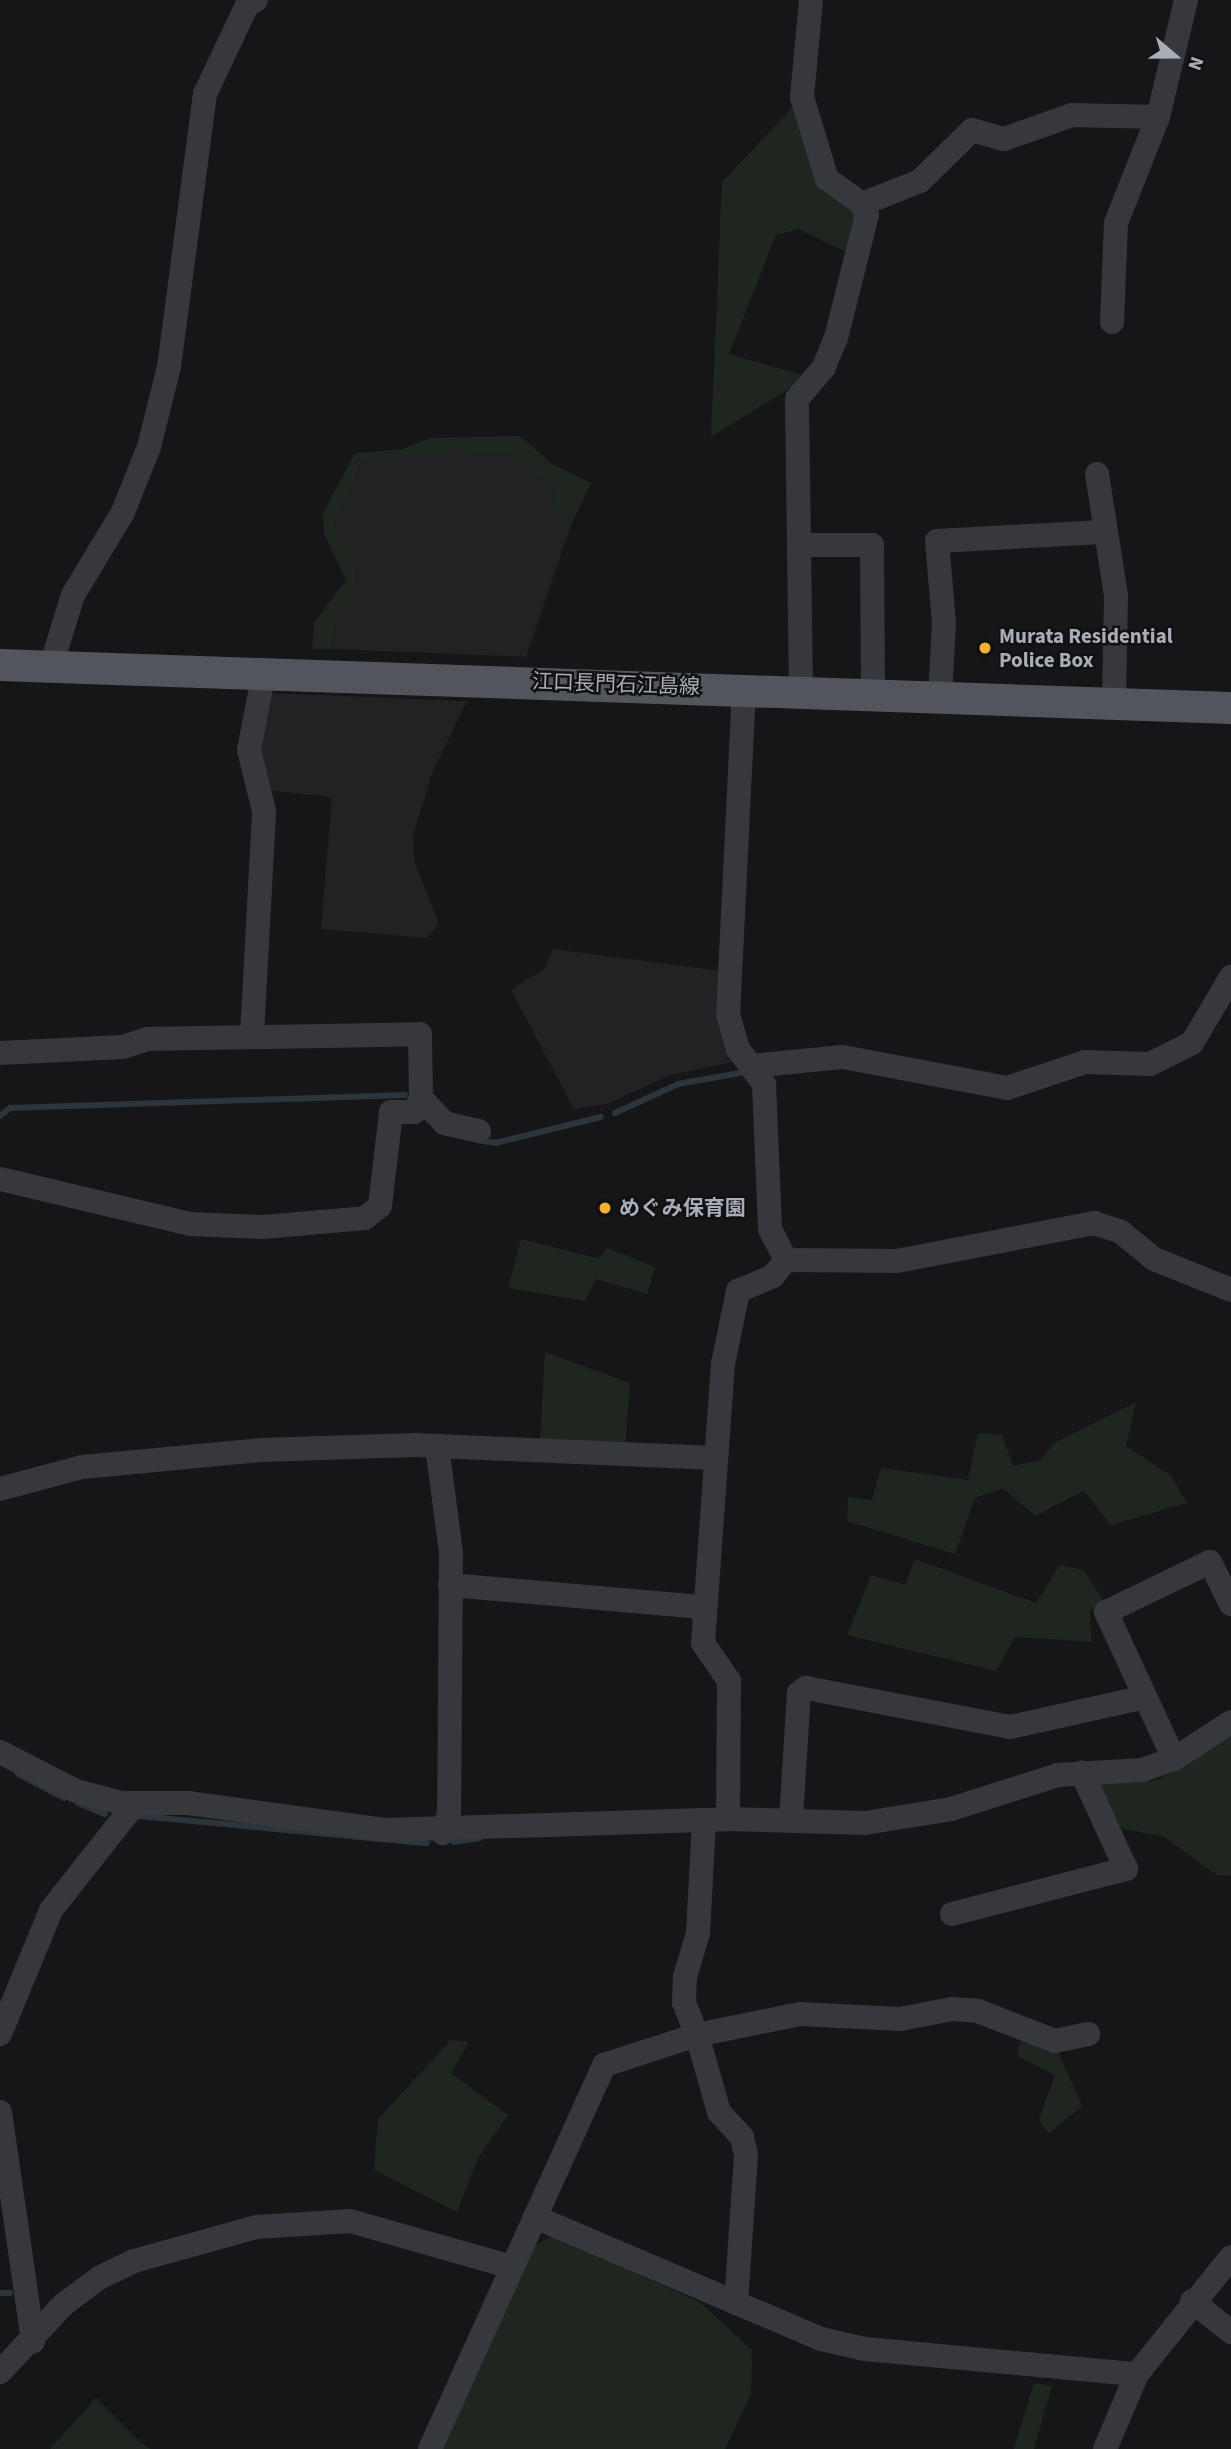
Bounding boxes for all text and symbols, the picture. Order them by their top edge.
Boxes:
north arrow [1140,21,1210,91]
text: N [1180,53,1210,74]
place label: Murata Residential Police Box [999,623,1173,673]
marker: Murata Residential Police Box [977,640,993,656]
street label: 江口長門石江島線 [532,668,700,700]
place label: めぐみ保育園 [619,1195,745,1221]
marker: めぐみ保育園 [597,1200,613,1216]

